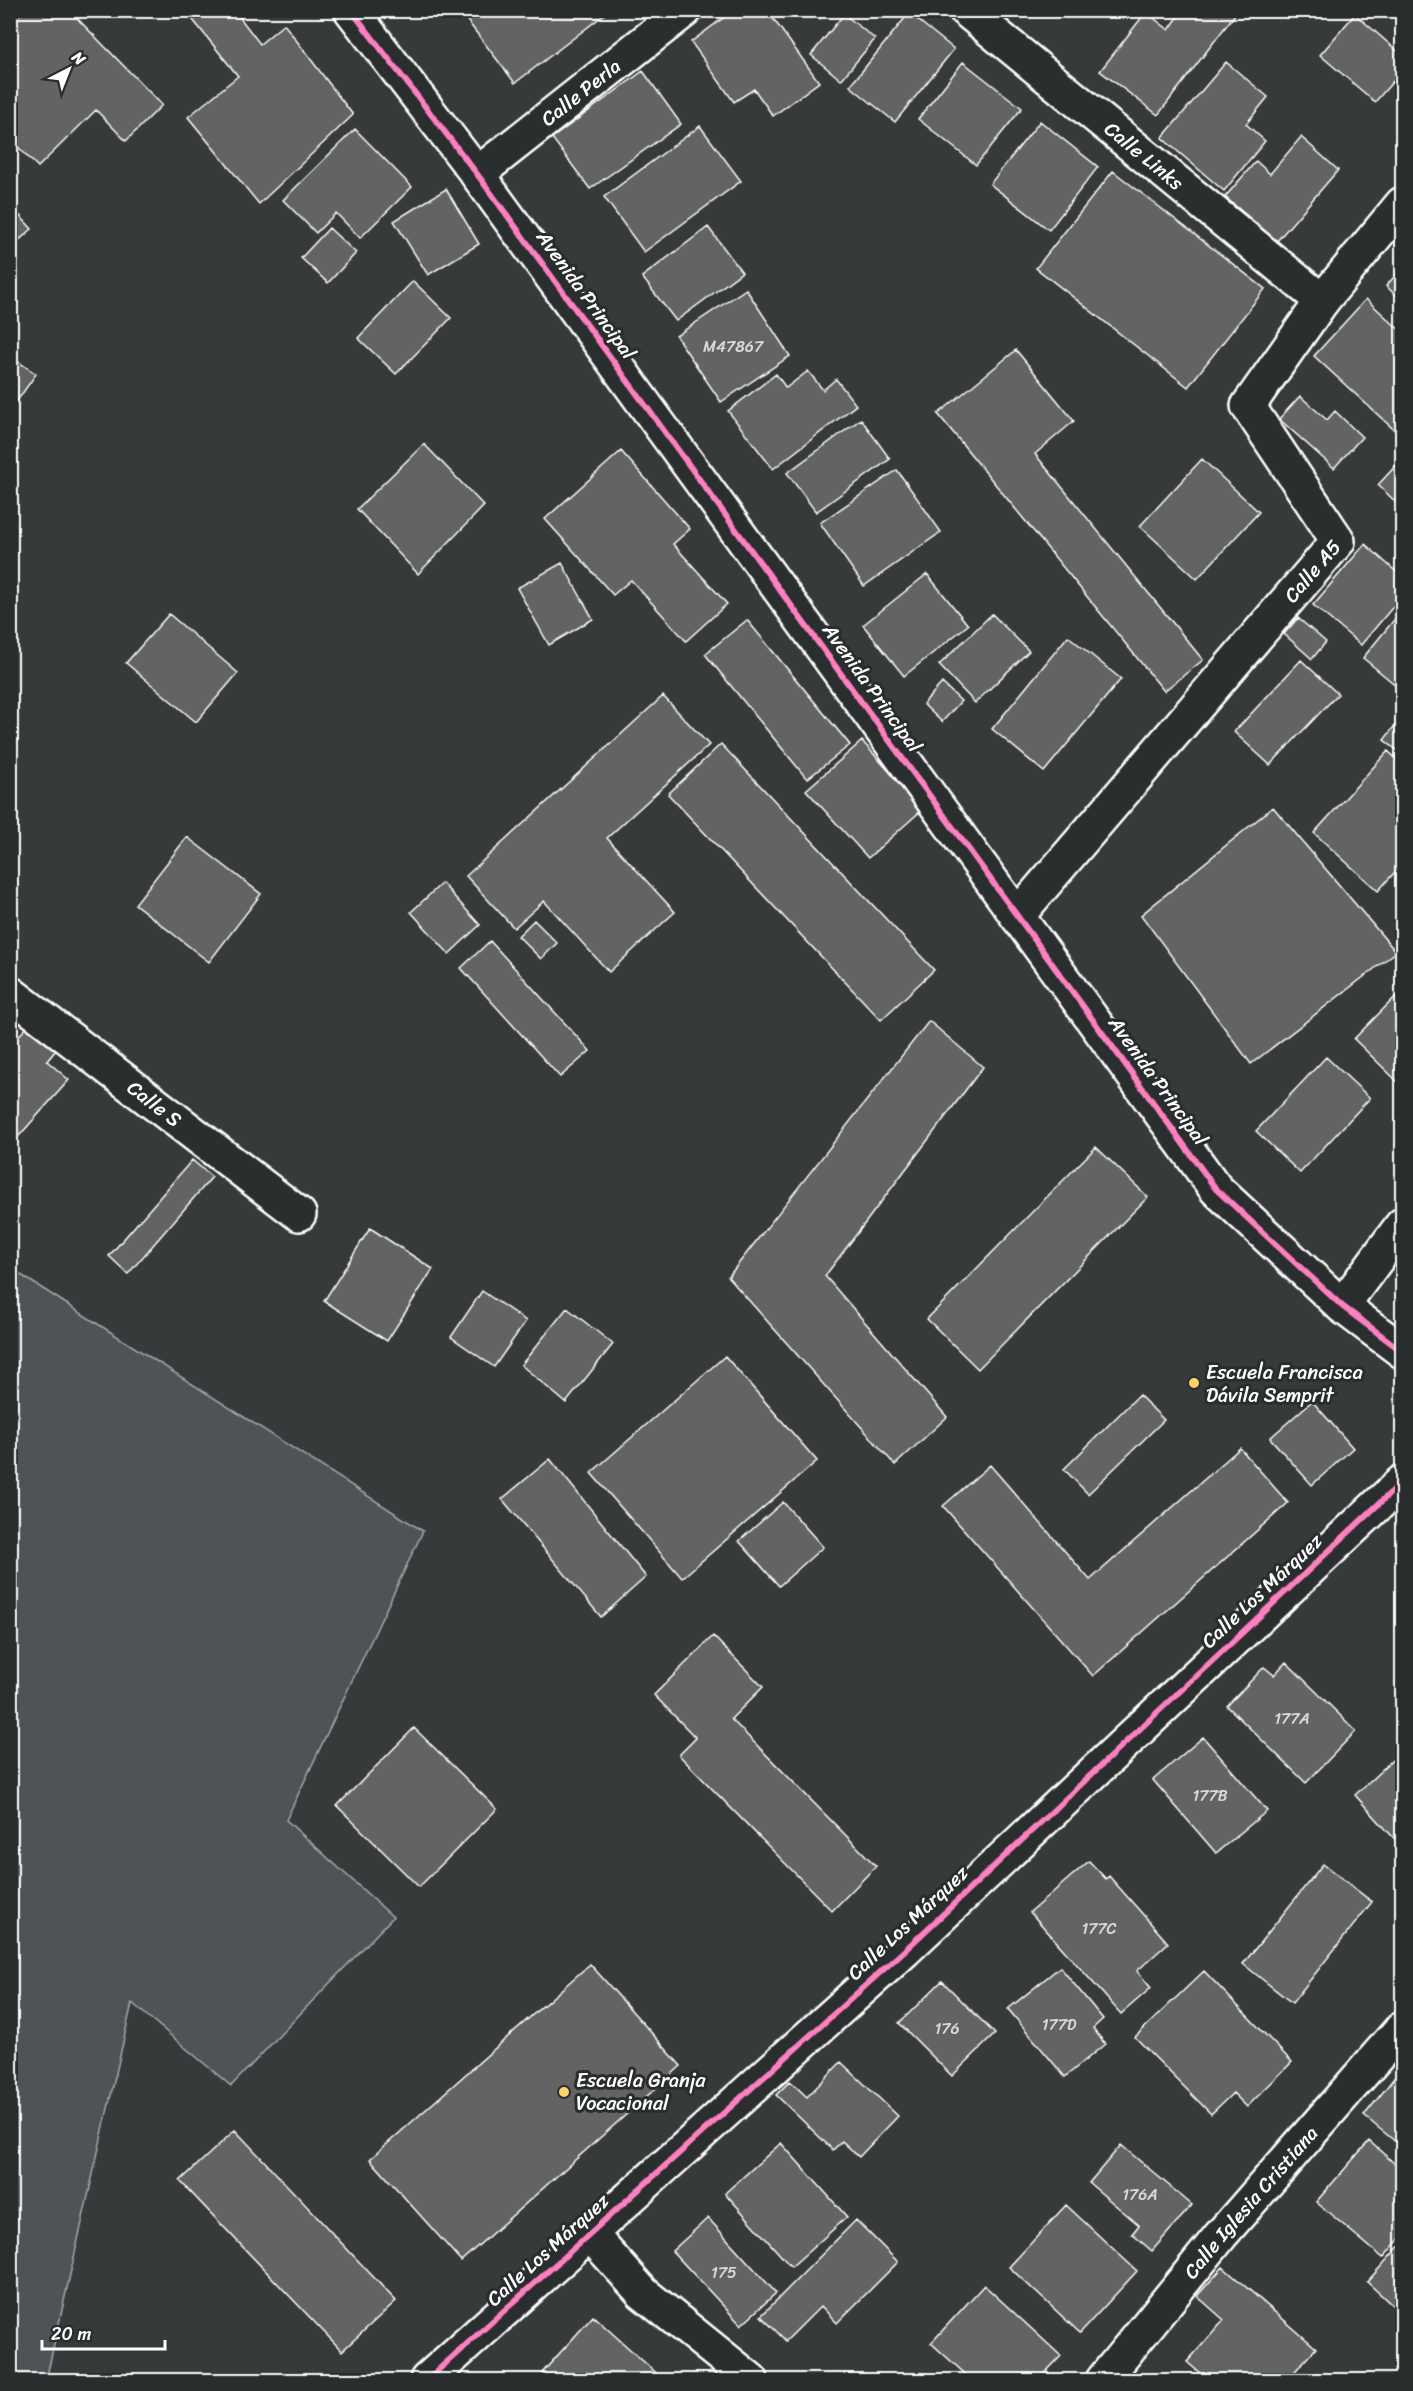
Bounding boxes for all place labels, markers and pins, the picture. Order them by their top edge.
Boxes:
place label: Escuela Francisca Dávila Semprit [1206,1355,1363,1413]
marker: Escuela Francisca Dávila Semprit [1187,1376,1201,1390]
place label: Escuela Granja Vocacional [576,2063,707,2121]
marker: Escuela Granja Vocacional [557,2085,571,2099]

